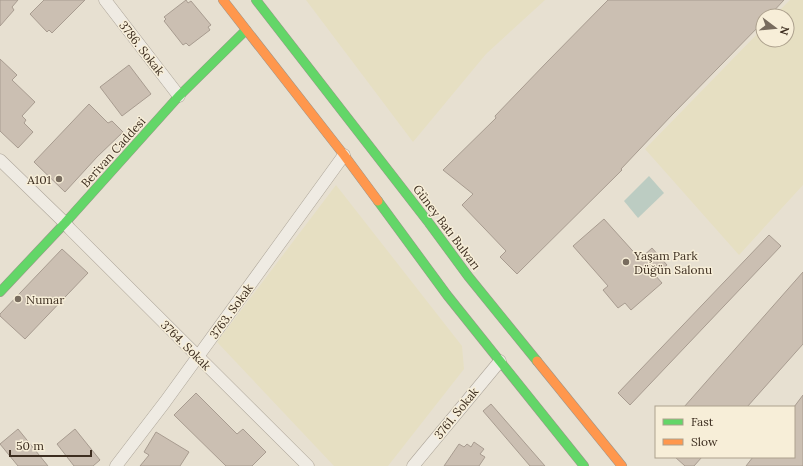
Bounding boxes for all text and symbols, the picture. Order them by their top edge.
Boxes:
north arrow [755,8,795,48]
street label: 3786. Sokak [116,18,168,79]
text: N [777,25,793,37]
street label: Berivan Caddesi [77,114,149,190]
place label: A101 [26,172,51,187]
marker: A101 [54,174,64,184]
street label: Güney Batı Bulvarı [410,181,484,273]
place label: Yaşam Park Düğün Salonu [633,248,712,277]
marker: Yaşam Park Düğün Salonu [621,257,631,267]
street label: 3763. Sokak [206,280,256,342]
place label: Numar [26,292,65,307]
marker: Numar [13,294,23,304]
street label: 3764. Sokak [158,317,214,373]
street label: 3761. Sokak [431,384,482,442]
legend [655,406,795,458]
text: Fast [691,414,714,429]
scale bar [10,432,91,458]
text: Slow [691,434,718,449]
text: 50 m [16,438,44,453]

